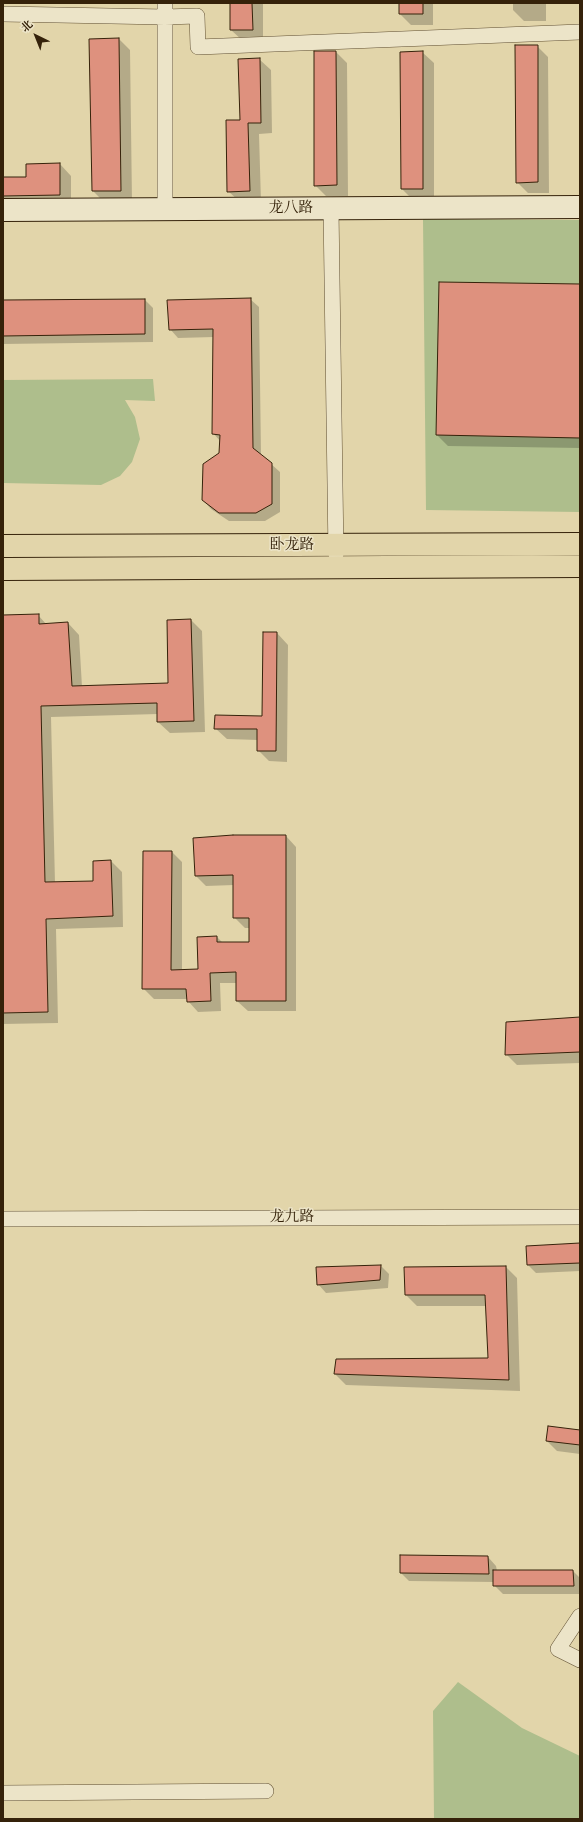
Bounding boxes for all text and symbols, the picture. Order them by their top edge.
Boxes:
north arrow [16,16,56,56]
text: 北 [18,18,37,36]
street label: 龙八路 [269,200,313,218]
street label: 卧龙路 [270,537,314,555]
street label: 龙九路 [270,1209,314,1227]

